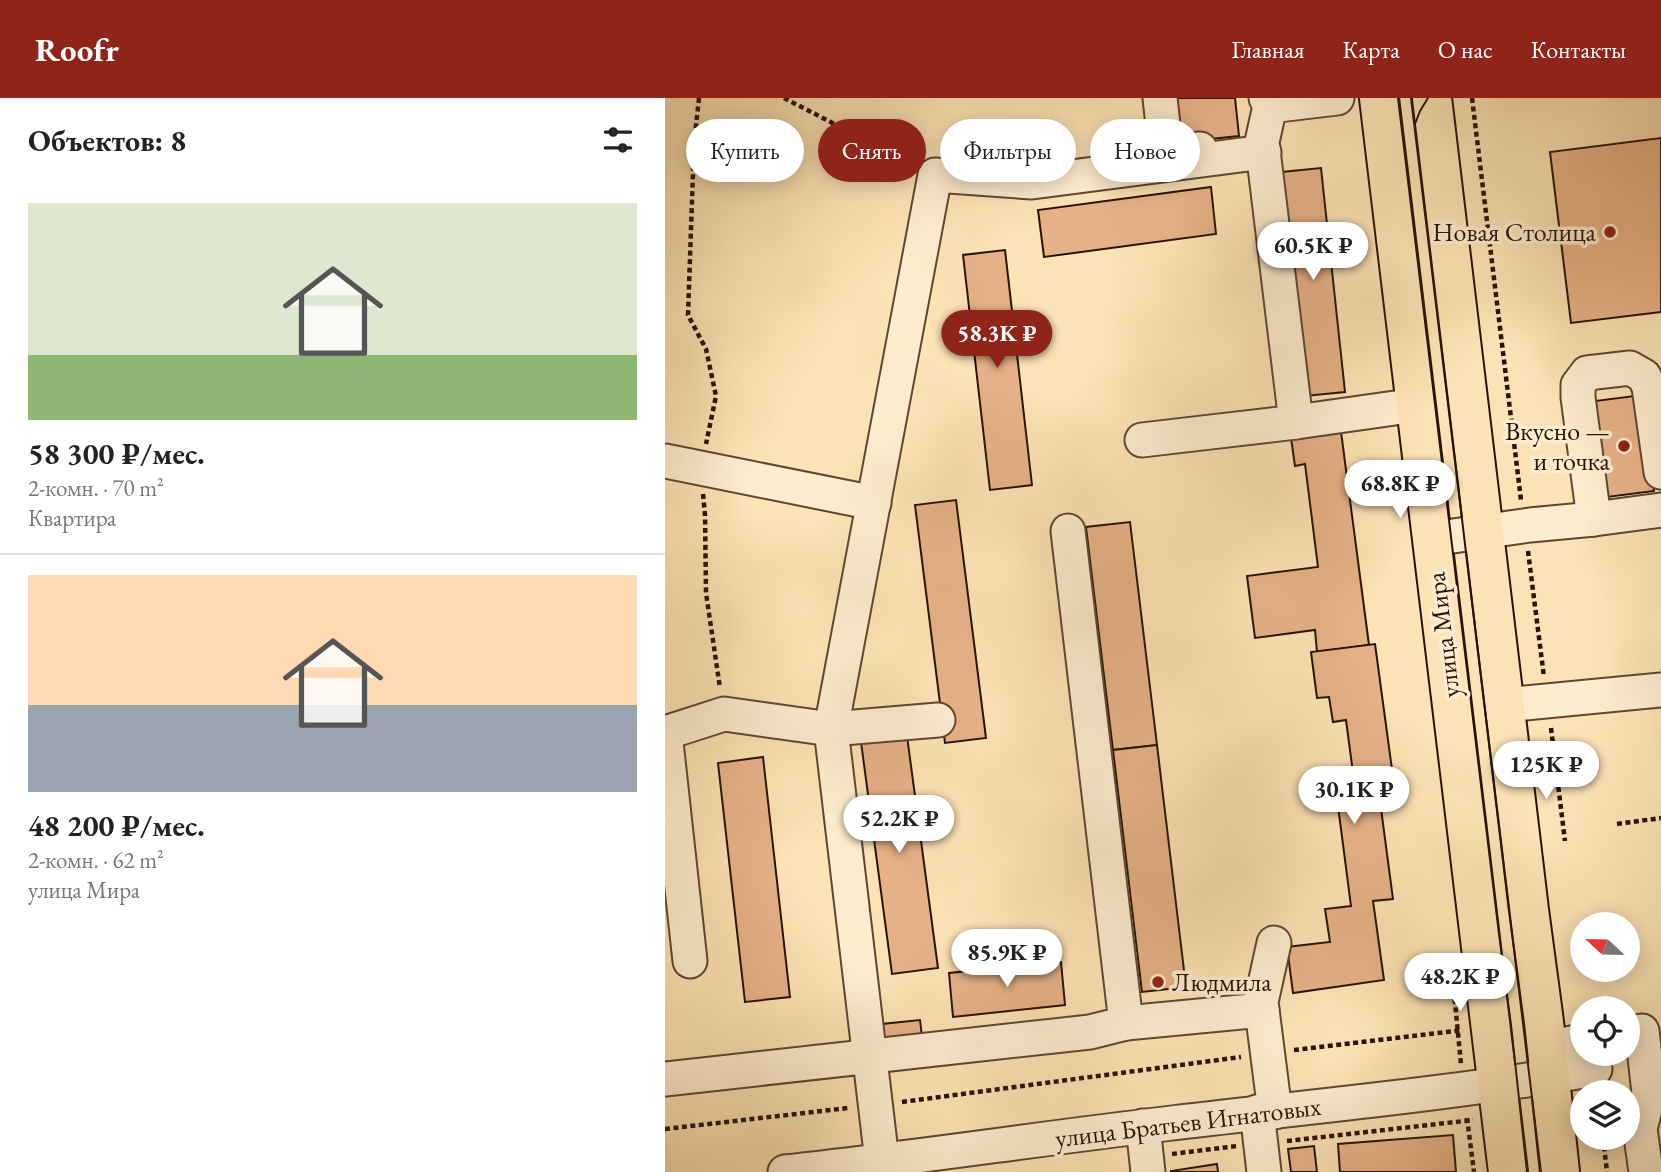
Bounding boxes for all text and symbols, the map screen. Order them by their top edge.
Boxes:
text: Roofr [35,28,119,71]
text: Главная [1231,34,1305,65]
text: Карта [1343,34,1400,65]
text: О нас [1438,34,1493,65]
text: Контакты [1531,34,1626,65]
chip: Купить [686,119,804,182]
chip: Снять [818,119,926,182]
chip: Фильтры [940,119,1076,182]
chip: Новое [1090,119,1200,182]
text: Объектов: 8 [28,121,186,160]
icon: filters [599,121,637,159]
place label: Новая Столица [1433,215,1597,249]
pin: 60.5K ₽ [1248,222,1378,282]
marker: Новая Столица [1602,224,1618,240]
text: 60.5K ₽ [1273,230,1353,260]
icon: home [270,248,396,374]
pin: 58.3K ₽ [932,310,1062,370]
text: 58.3K ₽ [957,318,1037,348]
place label: Вкусно — и точка [1505,414,1611,478]
text: 58 300 ₽/мес. [28,434,205,473]
marker: Вкусно — и точка [1616,438,1632,454]
pin: 68.8K ₽ [1335,460,1465,520]
text: 68.8K ₽ [1360,468,1440,498]
text: 2-комн. · 70 m² [28,473,164,503]
text: Квартира [28,503,116,533]
street label: улица Мира [1418,570,1468,700]
icon: home [270,620,396,746]
pin: 125K ₽ [1489,742,1603,801]
text: 125K ₽ [1509,749,1583,779]
pin: 30.1K ₽ [1289,766,1419,826]
text: 30.1K ₽ [1314,774,1394,804]
pin: 52.2K ₽ [834,796,964,855]
text: 52.2K ₽ [859,803,939,833]
text: 48 200 ₽/мес. [28,806,205,845]
text: 2-комн. · 62 m² [28,845,164,875]
text: улица Мира [28,875,140,905]
north arrow [1570,912,1640,982]
map controls [1570,912,1640,1150]
pin: 85.9K ₽ [942,930,1072,989]
text: 85.9K ₽ [967,937,1047,967]
pin: 48.2K ₽ [1395,954,1525,1013]
text: 48.2K ₽ [1420,961,1500,991]
place label: Людмила [1172,965,1272,999]
marker: Людмила [1150,974,1166,990]
button: locate [1570,996,1640,1066]
button: layers [1570,1080,1640,1150]
street label: улица Братьев Игнатовых [1053,1089,1324,1155]

